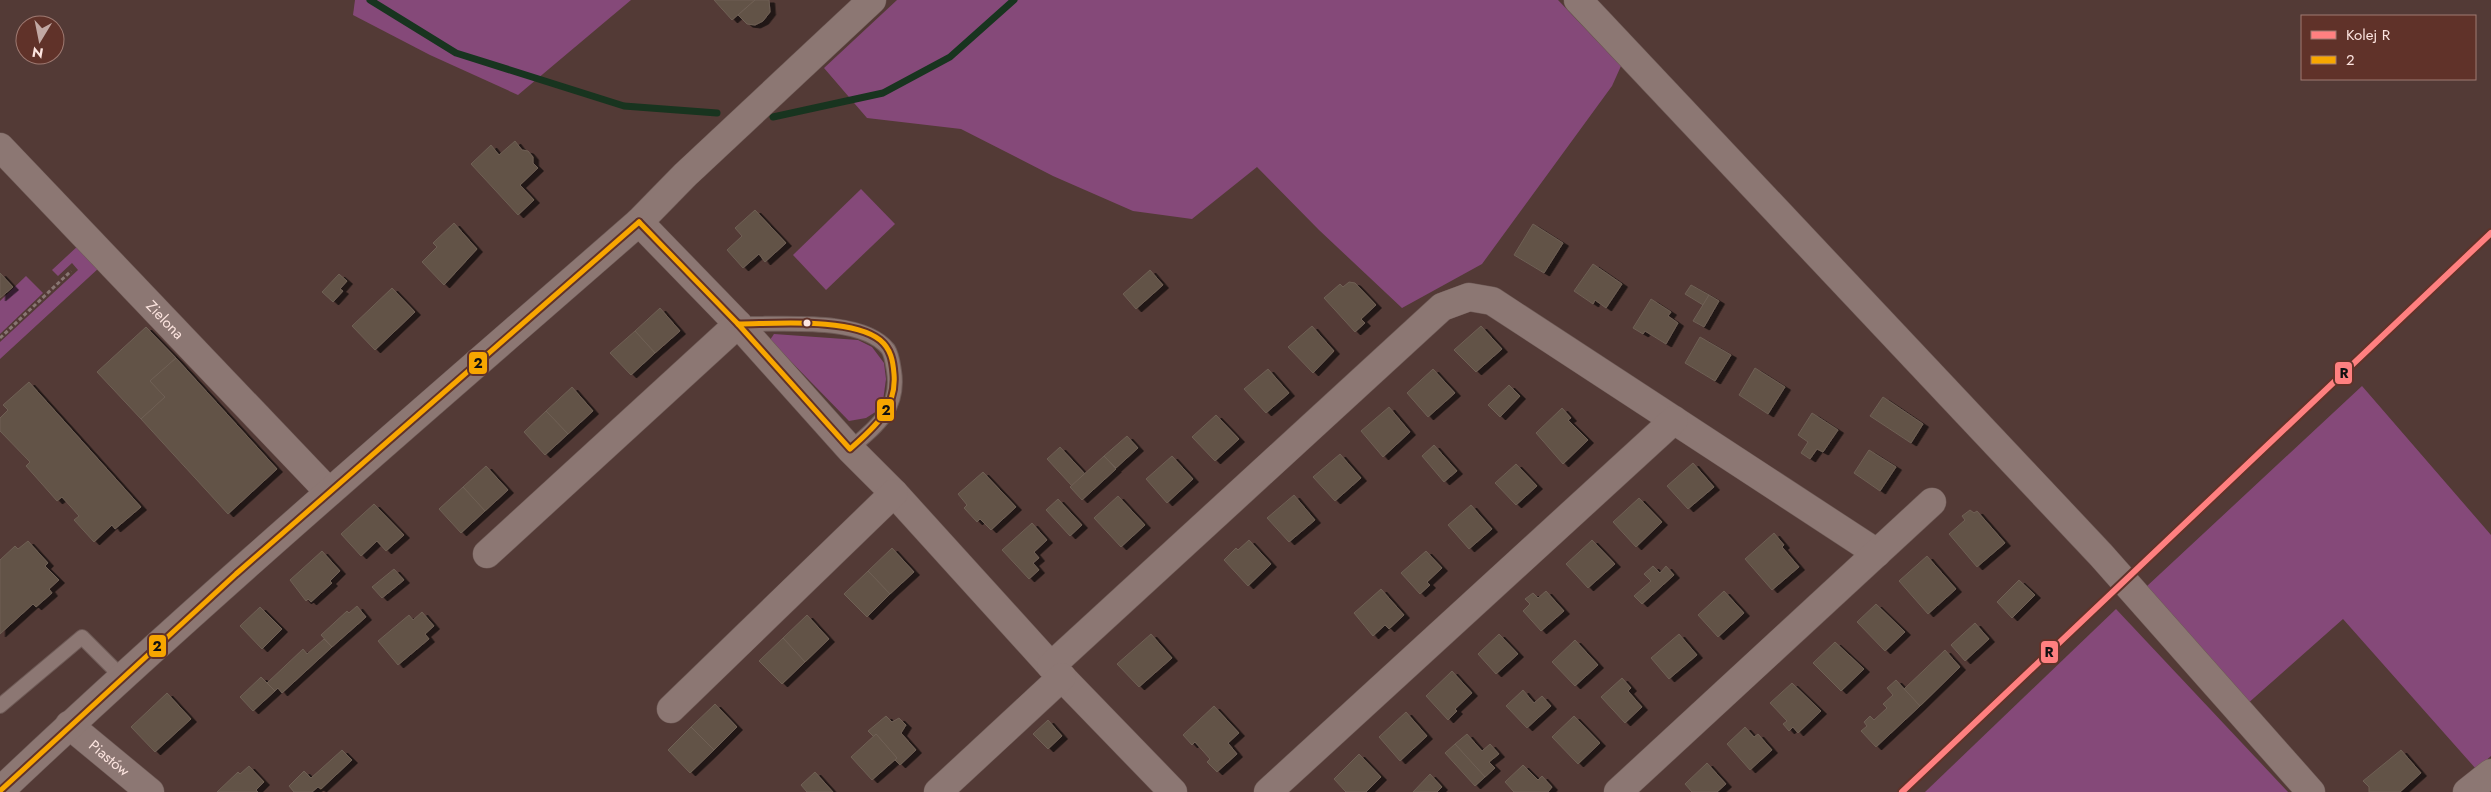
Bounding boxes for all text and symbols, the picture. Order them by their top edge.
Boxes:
north arrow [15,15,65,65]
legend [2301,15,2476,80]
text: Kolej R [2346,24,2391,46]
text: N [31,42,45,64]
text: 2 [2346,49,2355,71]
street label: Zielona [141,296,189,344]
unlabelled marker [802,318,812,328]
line badge: 2 [468,351,488,375]
text: 2 [473,353,483,373]
line badge: R [2334,361,2353,385]
text: R [2339,363,2349,383]
line badge: 2 [876,398,895,422]
text: 2 [881,400,891,420]
line badge: 2 [148,634,167,658]
text: 2 [152,636,162,656]
line badge: R [2040,640,2059,664]
text: R [2044,642,2054,662]
street label: Piastów [84,735,135,782]

